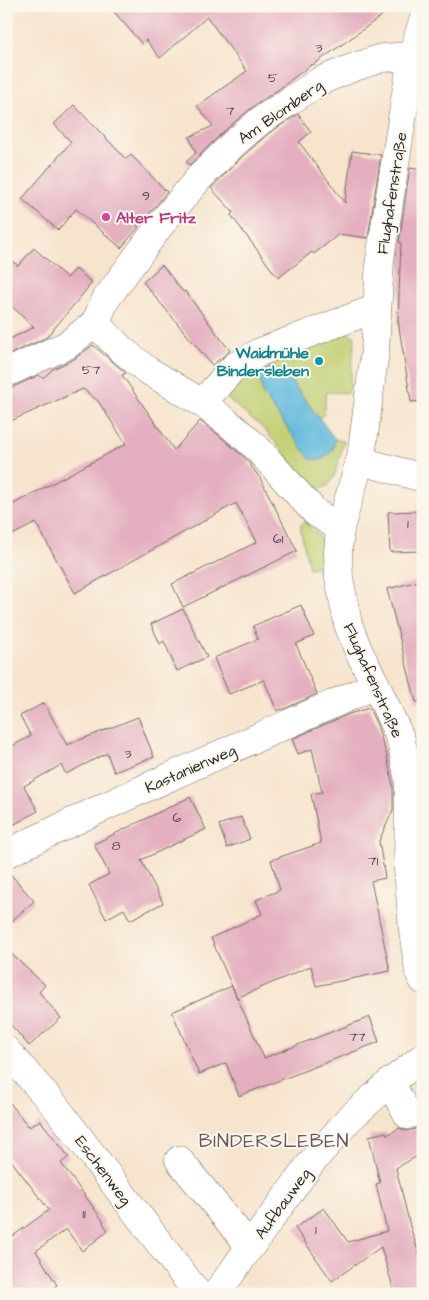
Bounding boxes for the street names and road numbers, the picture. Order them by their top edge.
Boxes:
street label: Am Blomberg [234,74,328,150]
street label: Flughafenstraße [371,130,414,256]
street label: Flughafenstraße [337,619,408,742]
street label: Kastanienweg [141,739,240,800]
street label: Eschenweg [69,1131,137,1211]
street label: Aufbauweg [250,1164,317,1244]

